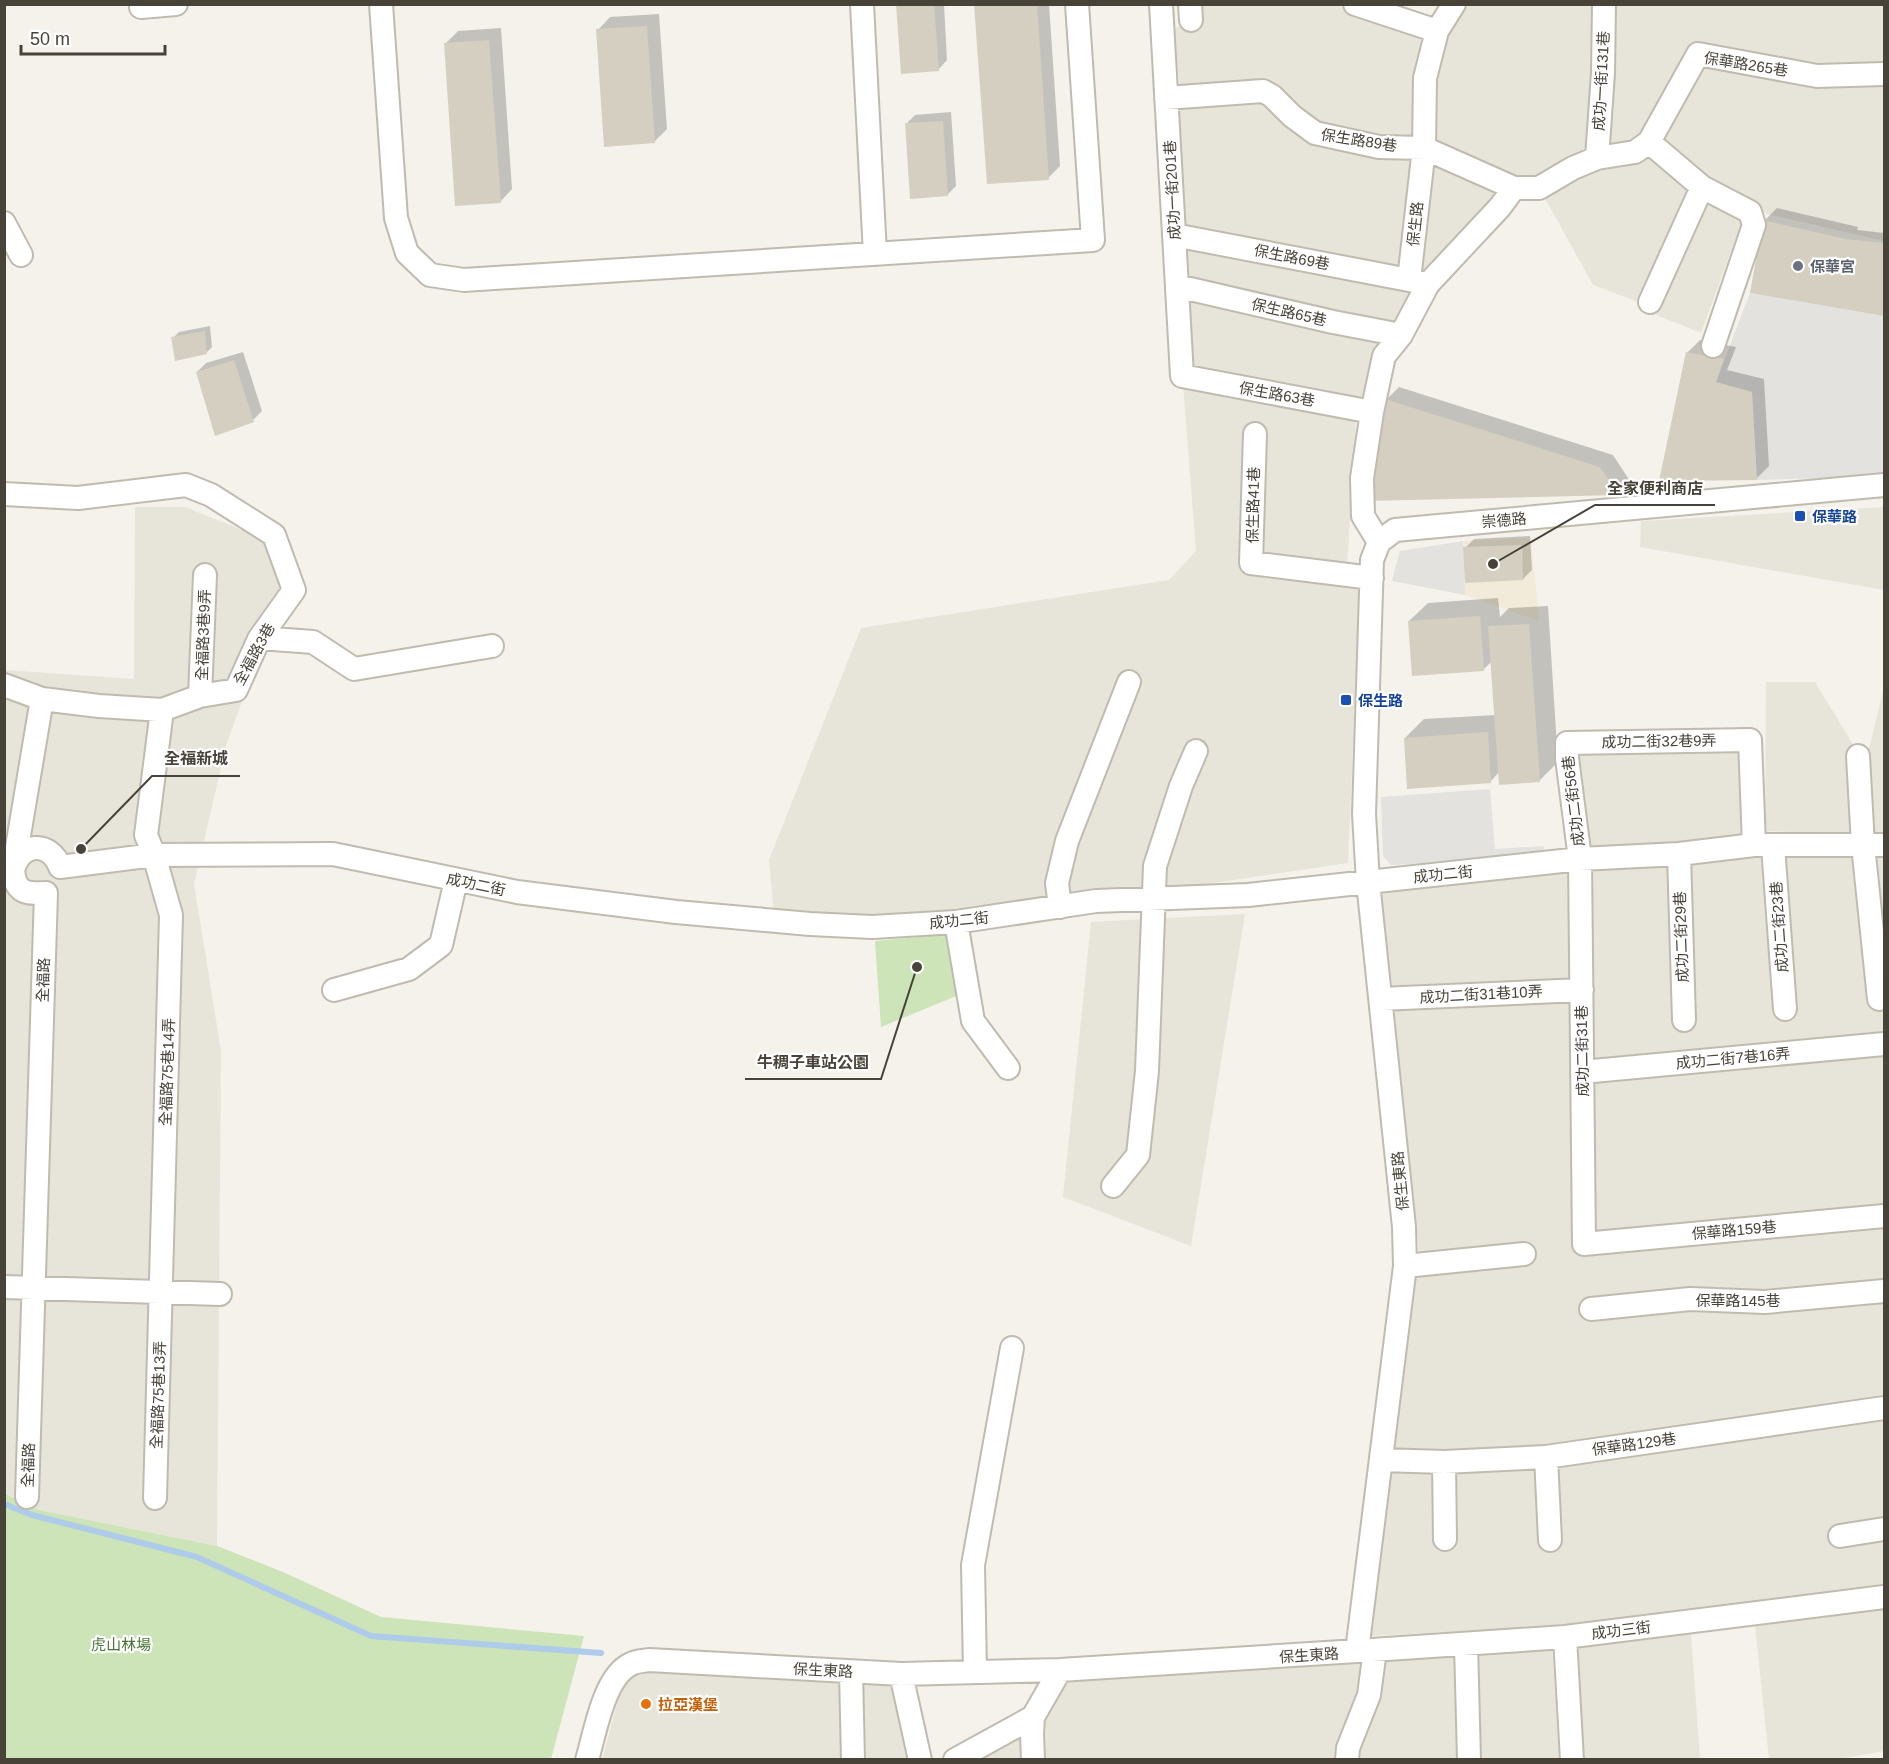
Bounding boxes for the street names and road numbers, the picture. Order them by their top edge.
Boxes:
street label: 成功一街131巷 [1590,31,1612,131]
street label: 保華路265巷 [1703,49,1789,79]
street label: 保生路89巷 [1320,126,1398,154]
street label: 成功一街201巷 [1161,140,1183,240]
street label: 保生路 [1404,201,1426,247]
street label: 保生路69巷 [1253,241,1331,273]
street label: 保生路65巷 [1250,295,1328,329]
street label: 保生路63巷 [1238,379,1316,409]
street label: 保生路41巷 [1244,467,1262,543]
street label: 崇德路 [1481,510,1527,530]
street label: 全福路3巷9弄 [193,589,213,681]
street label: 全福路3巷 [230,620,278,688]
street label: 成功二街32巷9弄 [1601,731,1717,751]
street label: 成功二街56巷 [1559,754,1587,848]
street label: 成功二街 [1412,862,1474,886]
street label: 成功二街 [445,869,507,899]
street label: 成功二街23巷 [1767,881,1791,973]
street label: 成功二街29巷 [1671,891,1691,983]
street label: 成功二街 [928,908,990,932]
street label: 全福路 [34,957,52,1003]
street label: 成功二街31巷10弄 [1419,982,1543,1006]
street label: 成功二街31巷 [1573,1005,1591,1097]
street label: 全福路75巷14弄 [157,1018,177,1126]
street label: 成功二街7巷16弄 [1675,1045,1791,1071]
street label: 保生東路 [1388,1150,1412,1212]
street label: 保華路159巷 [1691,1218,1777,1242]
street label: 保華路145巷 [1695,1292,1781,1309]
street label: 全福路75巷13弄 [148,1341,168,1449]
street label: 保華路129巷 [1591,1430,1677,1458]
street label: 全福路 [19,1442,37,1488]
street label: 成功三街 [1590,1618,1652,1642]
street label: 保生東路 [1278,1644,1340,1666]
street label: 保生東路 [793,1660,853,1680]

